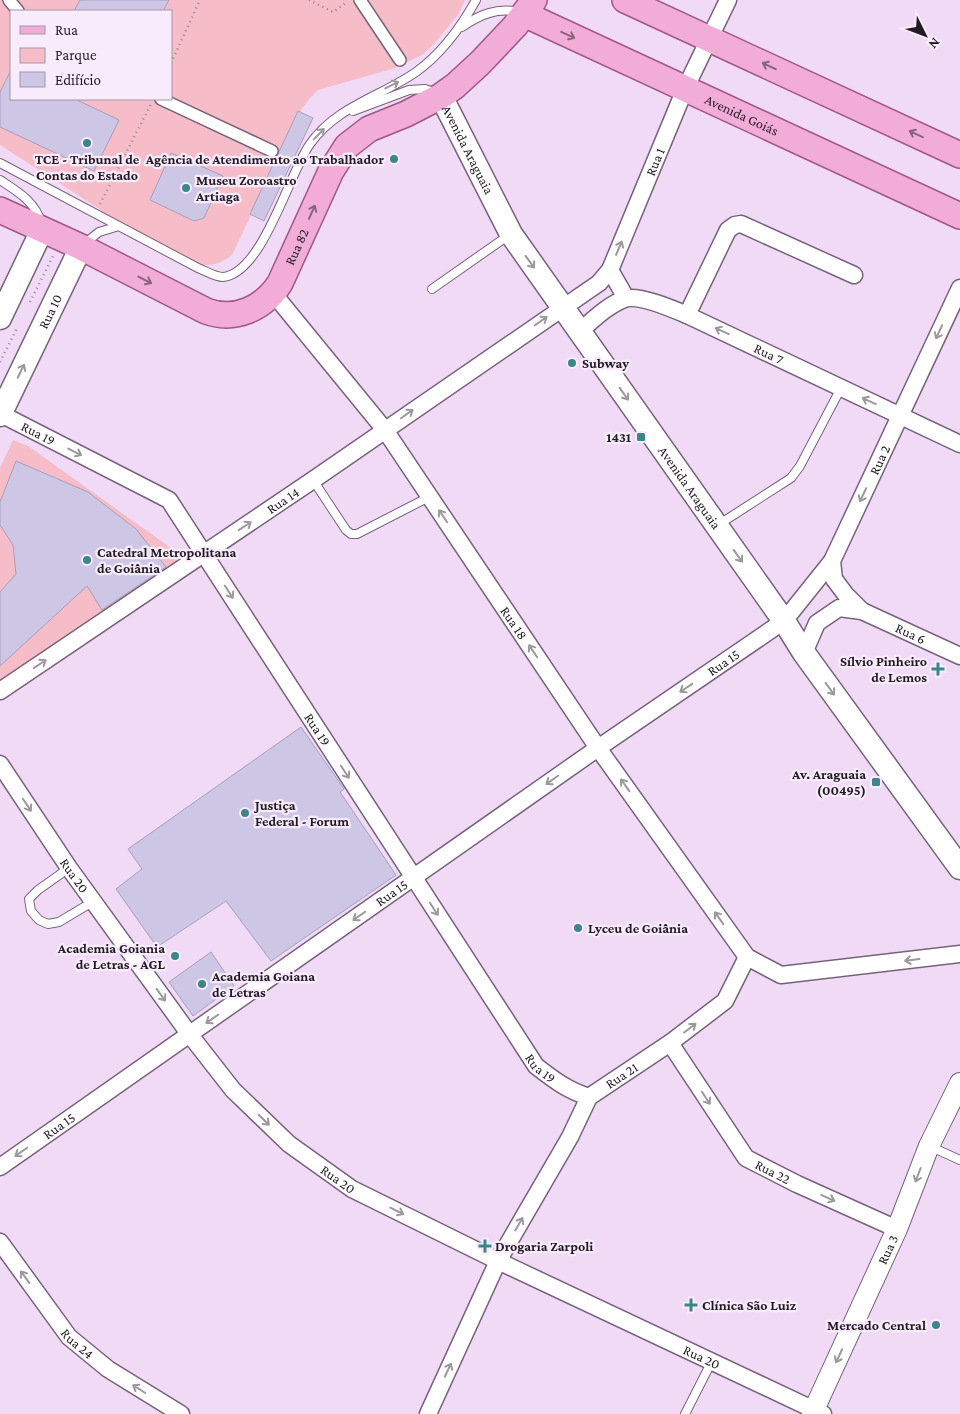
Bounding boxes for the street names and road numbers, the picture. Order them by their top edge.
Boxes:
street label: Avenida Goiás [702,91,781,139]
street label: Avenida Araguaia [439,102,498,197]
street label: Rua 1 [642,145,668,178]
street label: Rua 82 [281,226,312,268]
street label: Rua 10 [35,291,65,331]
street label: Rua 7 [752,340,787,368]
street label: Rua 19 [19,418,58,448]
street label: Rua 2 [866,442,893,477]
street label: Avenida Araguaia [655,443,725,533]
street label: Rua 14 [263,484,302,517]
street label: Rua 18 [497,603,531,642]
street label: Rua 6 [893,620,928,647]
street label: Rua 15 [704,646,743,679]
street label: Rua 19 [301,710,334,749]
street label: Rua 20 [57,855,92,896]
street label: Rua 15 [372,876,411,909]
street label: Rua 19 [522,1051,559,1086]
street label: Rua 21 [602,1059,641,1092]
street label: Rua 15 [40,1109,78,1142]
street label: Rua 22 [753,1156,793,1187]
street label: Rua 20 [318,1161,359,1197]
street label: Rua 3 [874,1232,901,1267]
street label: Rua 24 [58,1326,97,1362]
street label: Rua 20 [681,1341,723,1372]

